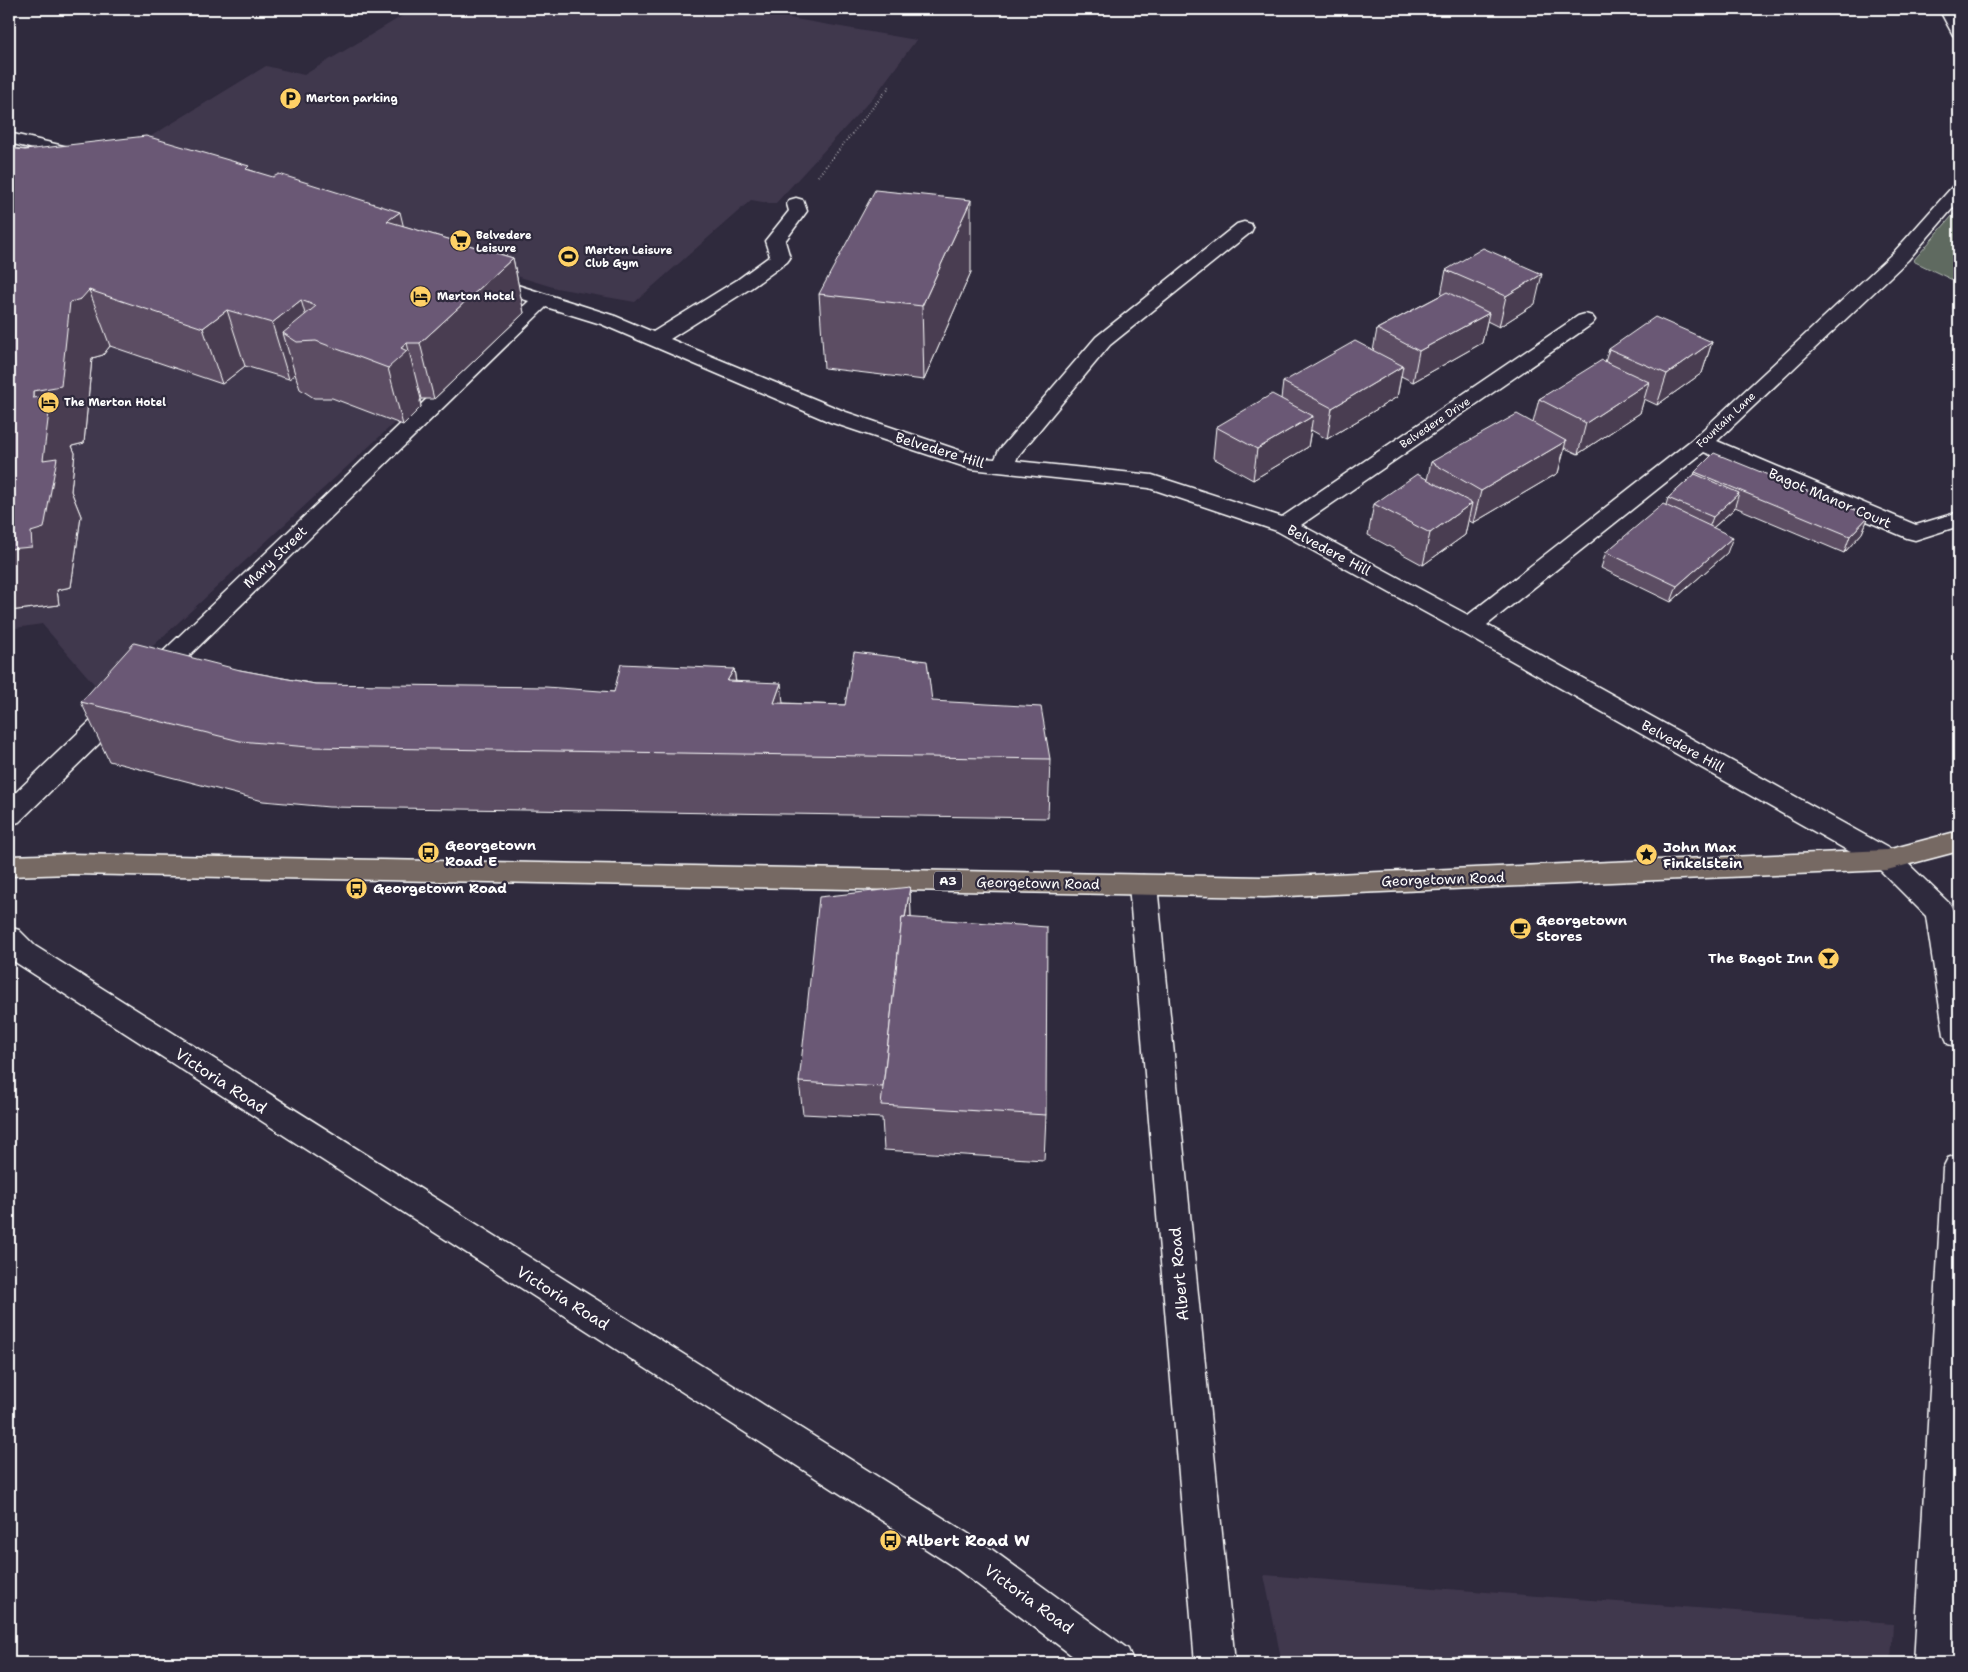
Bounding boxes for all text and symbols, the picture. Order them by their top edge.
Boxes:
parking icon: Merton parking [278,86,302,110]
place label: Merton parking [306,91,398,106]
place label: Belvedere Leisure [476,228,532,256]
supermarket icon: Belvedere Leisure [448,229,472,253]
place label: Merton Leisure Club Gym [585,243,673,271]
sports icon: Merton Leisure Club Gym [557,244,581,268]
hotel icon: Merton Hotel [409,284,433,308]
place label: Merton Hotel [437,289,515,304]
street label: Fountain Lane [1693,389,1759,451]
hotel icon: The Merton Hotel [36,390,60,414]
street label: Belvedere Drive [1397,394,1473,452]
place label: The Merton Hotel [64,395,166,410]
street label: Belvedere Hill [893,428,987,472]
street label: Bagot Manor Court [1766,464,1894,532]
street label: Belvedere Hill [1284,520,1375,580]
street label: Mary Street [239,522,311,592]
street label: Belvedere Hill [1638,716,1728,777]
place label: Georgetown Road E [445,836,536,870]
place label: John Max Finkelstein [1663,838,1742,872]
bus stop icon: Georgetown Road E [417,841,441,865]
place icon: John Max Finkelstein [1635,843,1659,867]
street label: Georgetown Road [1381,868,1505,890]
road number: A3 [934,871,962,890]
street label: Georgetown Road [976,873,1100,893]
bus stop icon: Georgetown Road [345,876,369,900]
place label: Georgetown Road [373,879,507,897]
place label: Georgetown Stores [1536,911,1627,945]
cafe icon: Georgetown Stores [1508,916,1532,940]
bar icon: The Bagot Inn [1817,946,1841,970]
place label: The Bagot Inn [1708,949,1813,967]
street label: Victoria Road [171,1043,271,1119]
street label: Albert Road [1164,1226,1194,1322]
street label: Victoria Road [513,1261,613,1335]
bus stop icon: Albert Road W [878,1528,902,1552]
place label: Albert Road W [906,1530,1030,1551]
street label: Victoria Road [980,1559,1078,1639]

